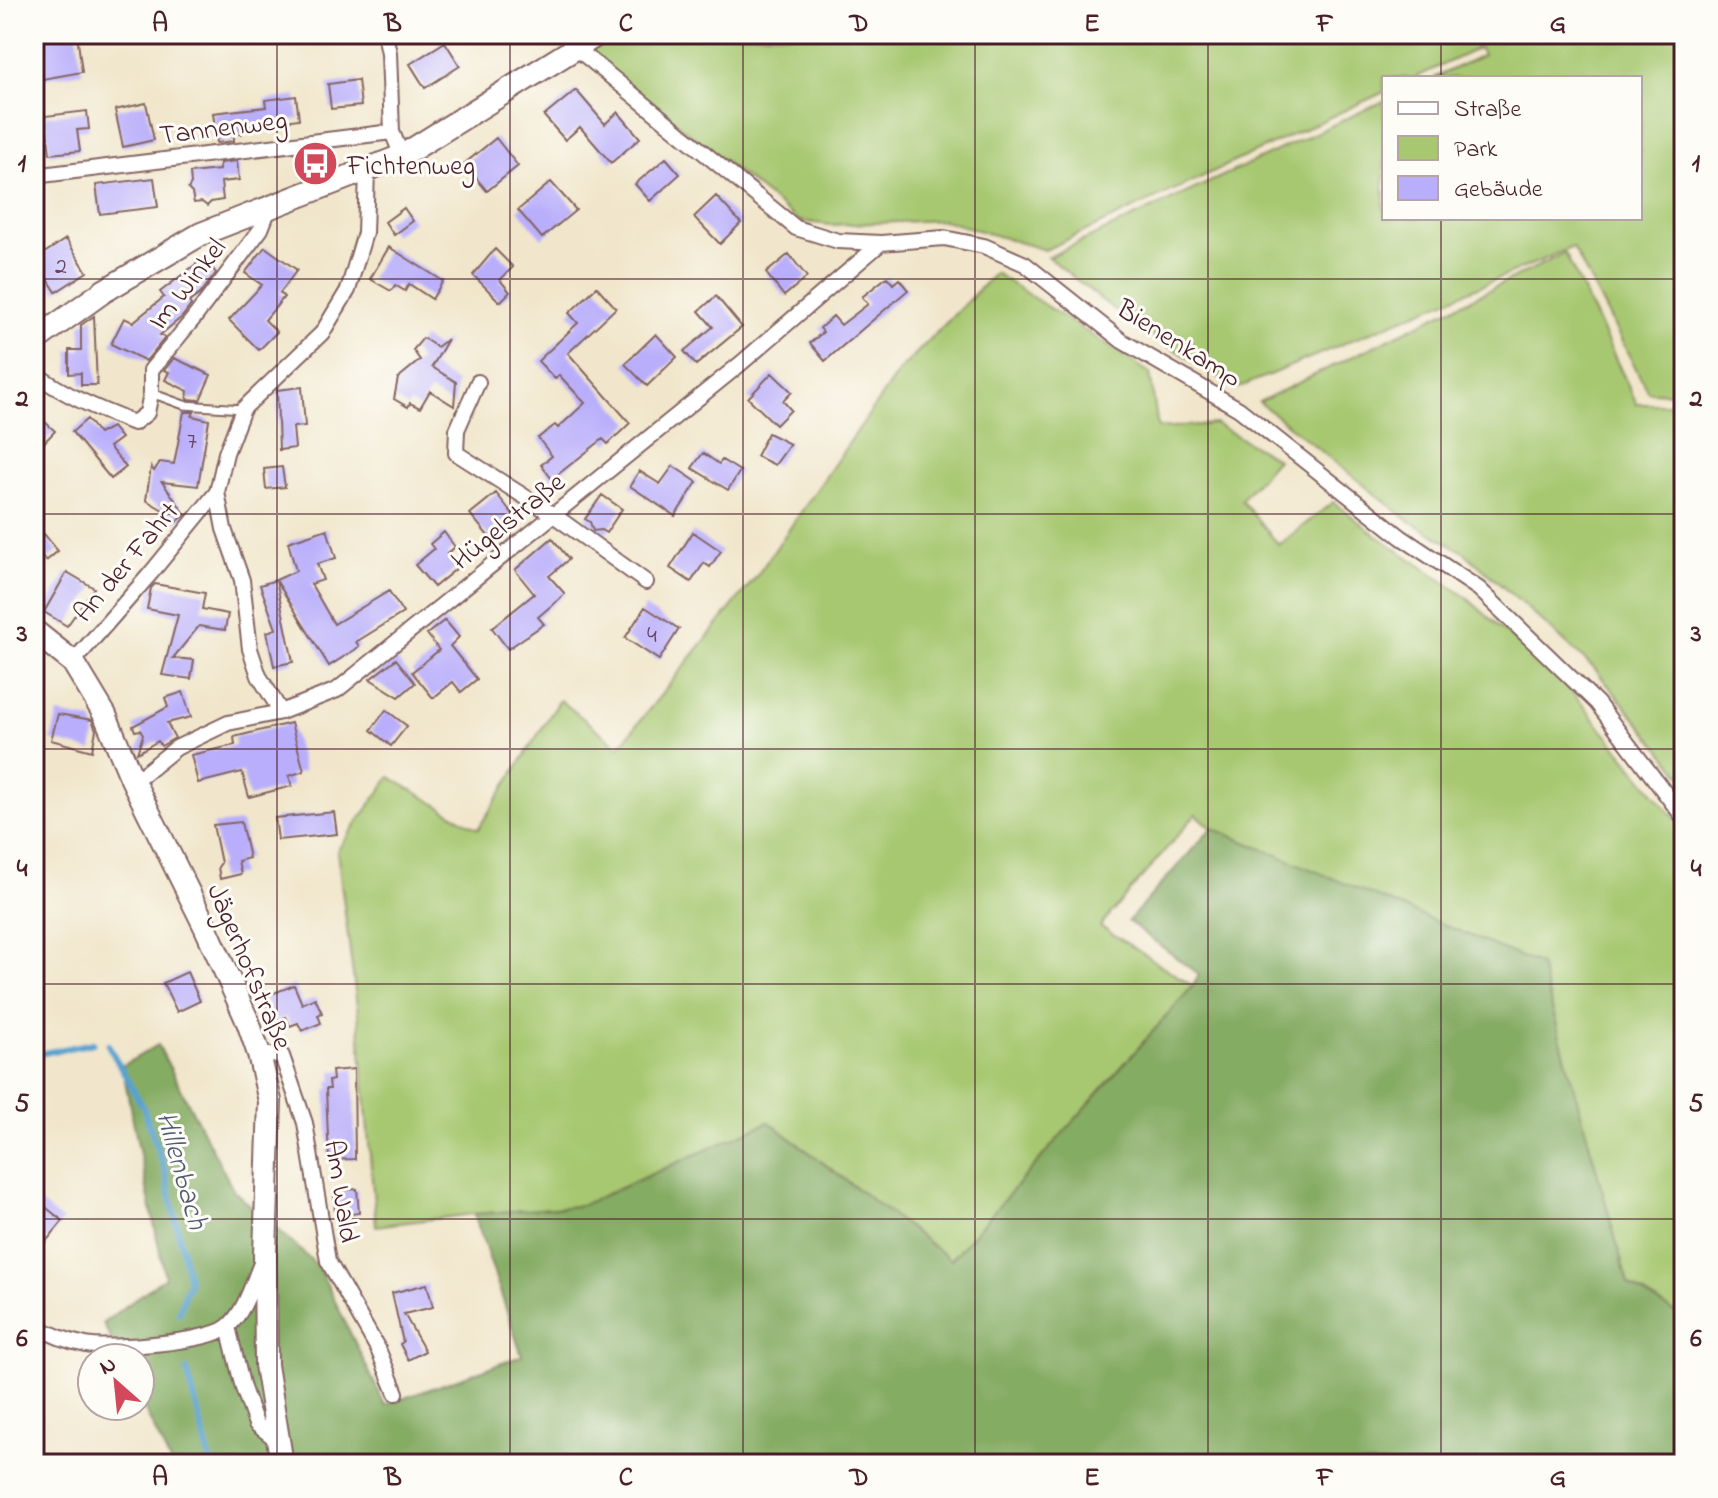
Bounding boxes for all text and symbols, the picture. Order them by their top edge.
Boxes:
text: A [152,6,168,44]
text: B [383,6,402,44]
text: C [619,6,633,44]
text: D [848,6,869,44]
text: E [1084,6,1100,44]
text: F [1315,6,1334,44]
text: G [1550,6,1566,44]
legend [1382,76,1642,220]
text: Straße [1454,93,1521,128]
street label: Tannenweg [157,101,290,158]
text: Park [1454,133,1498,168]
bus stop icon: Fichtenweg [292,140,340,188]
text: 1 [18,146,27,184]
text: 1 [1692,146,1701,184]
place label: Fichtenweg [346,147,475,188]
text: Gebäude [1454,173,1543,208]
street label: Im Winkel [140,230,238,340]
house number: 2 [55,250,67,285]
street label: Bienenkamp [1107,290,1249,400]
text: 2 [15,381,29,419]
text: 2 [1689,381,1703,419]
house number: 7 [187,425,197,460]
street label: Hügelstraße [443,463,576,582]
street label: An der Fahrt [65,494,191,633]
text: 3 [16,616,28,654]
text: 3 [1690,616,1702,654]
house number: 4 [647,619,657,654]
text: 4 [17,851,28,889]
text: 4 [1691,851,1702,889]
street label: Jägerhofstraße [194,878,301,1057]
text: 5 [15,1086,30,1124]
text: 5 [1689,1086,1704,1124]
water label: Hillenbach [142,1107,218,1236]
street label: Am Wald [311,1137,368,1246]
text: 6 [16,1321,28,1359]
text: 6 [1690,1321,1702,1359]
north arrow [76,1342,156,1422]
text: N [94,1349,122,1384]
text: A [152,1460,168,1498]
text: B [383,1460,402,1498]
text: C [619,1460,633,1498]
text: D [848,1460,869,1498]
text: E [1084,1460,1100,1498]
text: F [1315,1460,1334,1498]
text: G [1550,1460,1566,1498]

